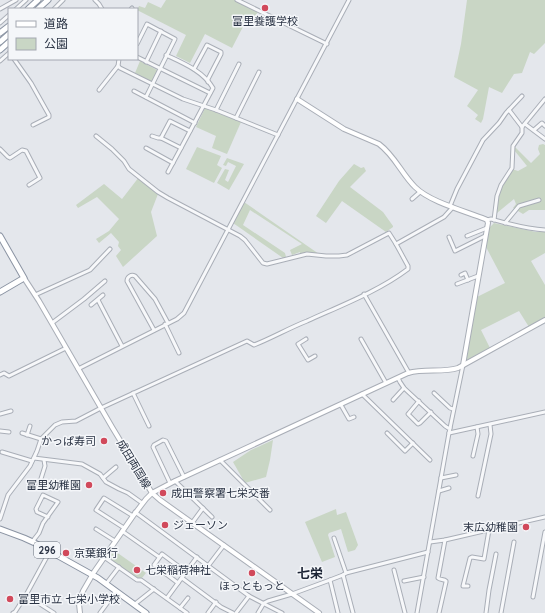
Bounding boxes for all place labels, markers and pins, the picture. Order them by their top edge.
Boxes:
marker: 富里養護学校 [260,3,270,13]
place label: 富里養護学校 [232,14,298,28]
place label: かっぱ寿司 [41,434,96,448]
marker: かっぱ寿司 [99,436,109,446]
place label: 富里幼稚園 [26,478,81,492]
marker: 富里幼稚園 [84,480,94,490]
place label: 成田警察署七栄交番 [171,486,270,500]
marker: 成田警察署七栄交番 [158,488,168,498]
place label: ジェーソン [173,518,228,532]
marker: ジェーソン [160,520,170,530]
place label: 末広幼稚園 [463,520,518,534]
marker: 末広幼稚園 [521,522,531,532]
place label: 京葉銀行 [74,546,118,560]
marker: 京葉銀行 [61,548,71,558]
place label: 七栄稲荷神社 [145,563,211,577]
marker: 七栄稲荷神社 [132,565,142,575]
marker: ほっともっと [247,568,257,578]
place label: ほっともっと [219,579,285,593]
place label: 富里市立 七栄小学校 [18,592,120,606]
marker: 富里市立 七栄小学校 [5,594,15,604]

